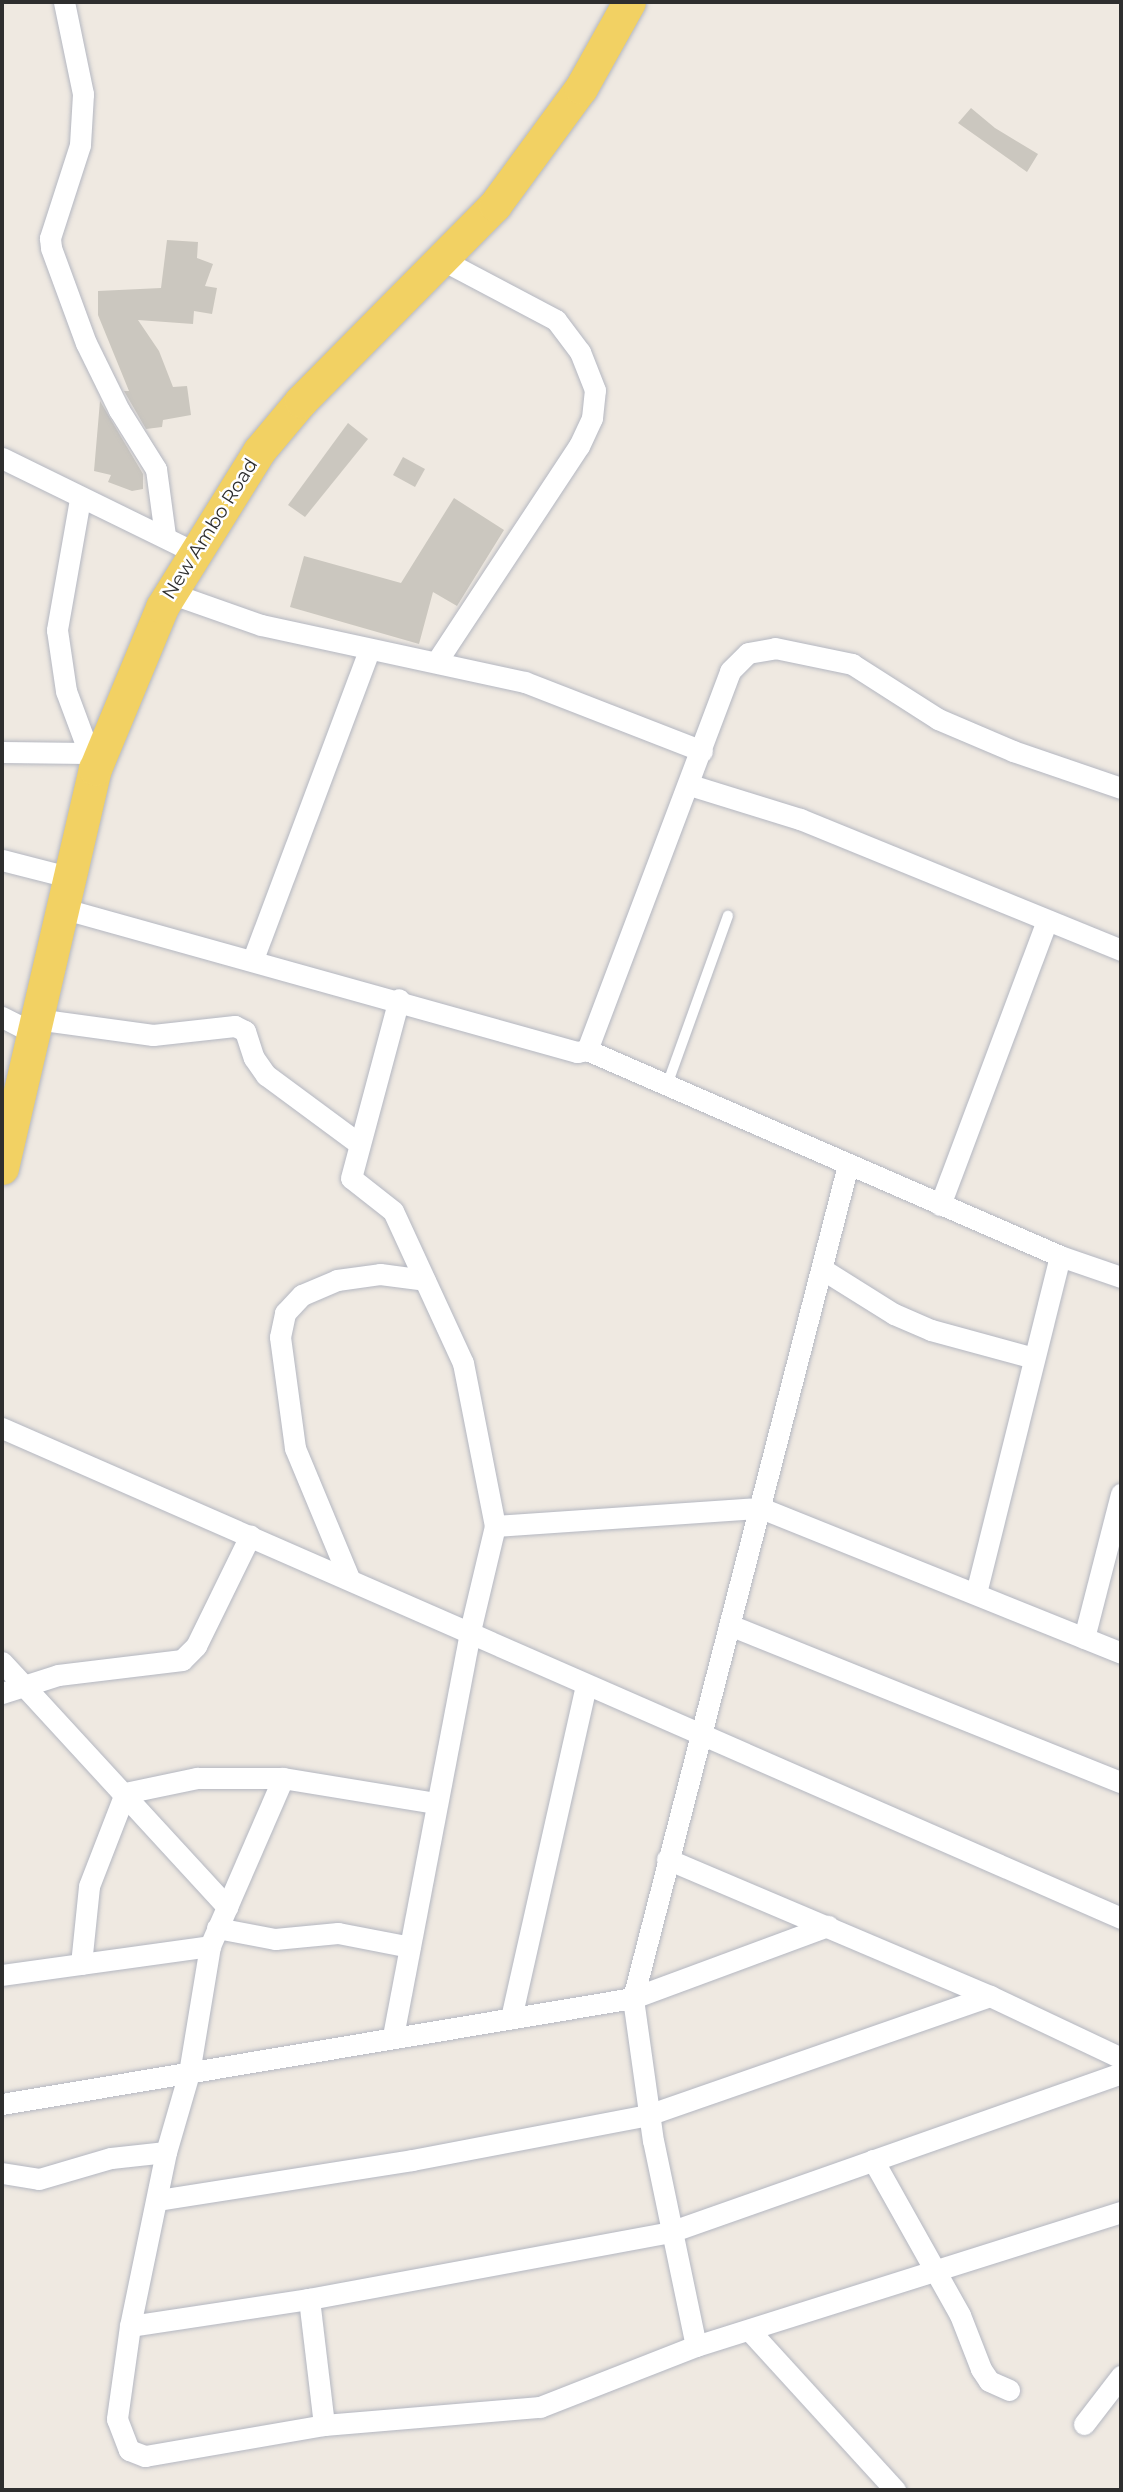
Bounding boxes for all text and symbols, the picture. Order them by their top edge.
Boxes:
street label: New Ambo Road [158,454,262,604]

